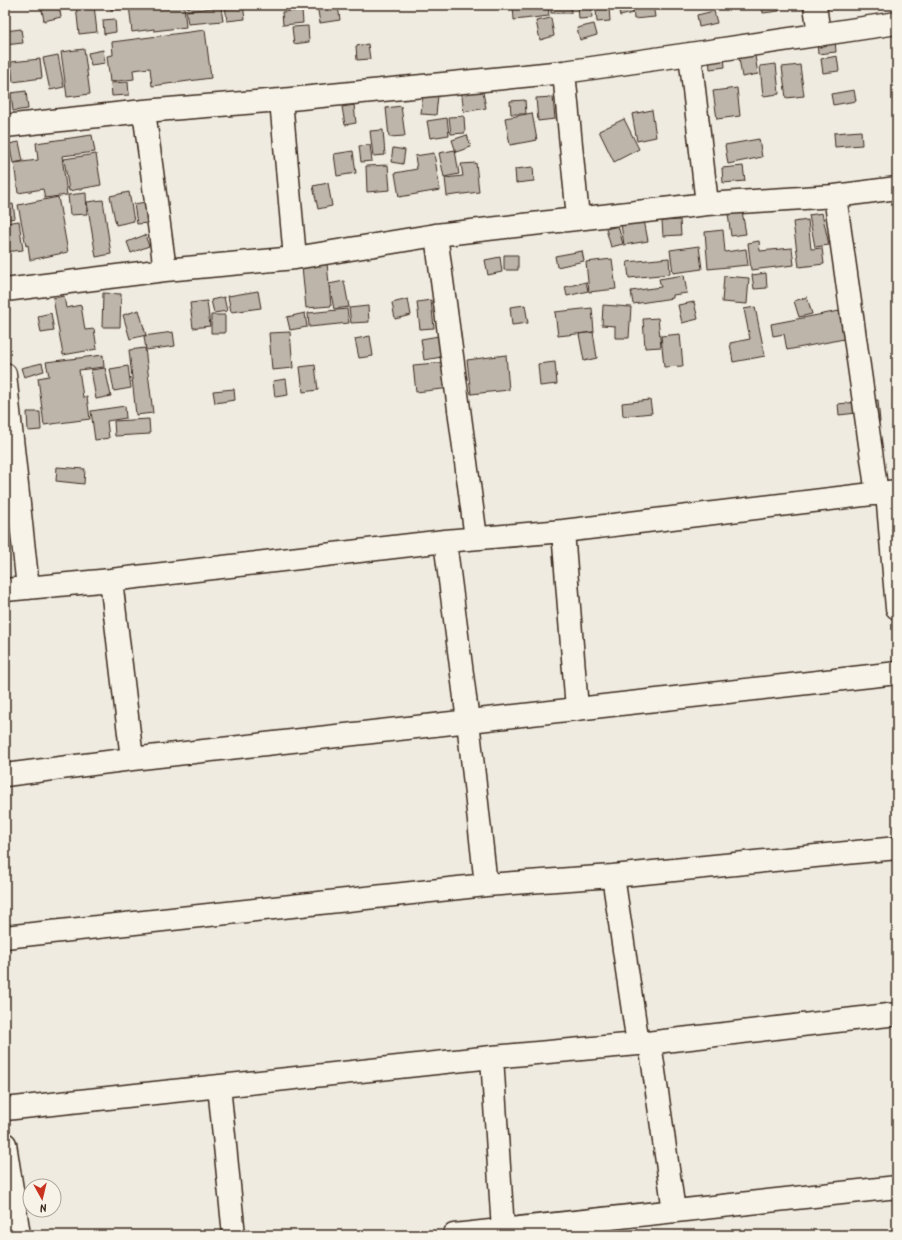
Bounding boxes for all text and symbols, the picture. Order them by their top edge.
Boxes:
north arrow [22,1178,62,1218]
text: N [39,1198,48,1216]

